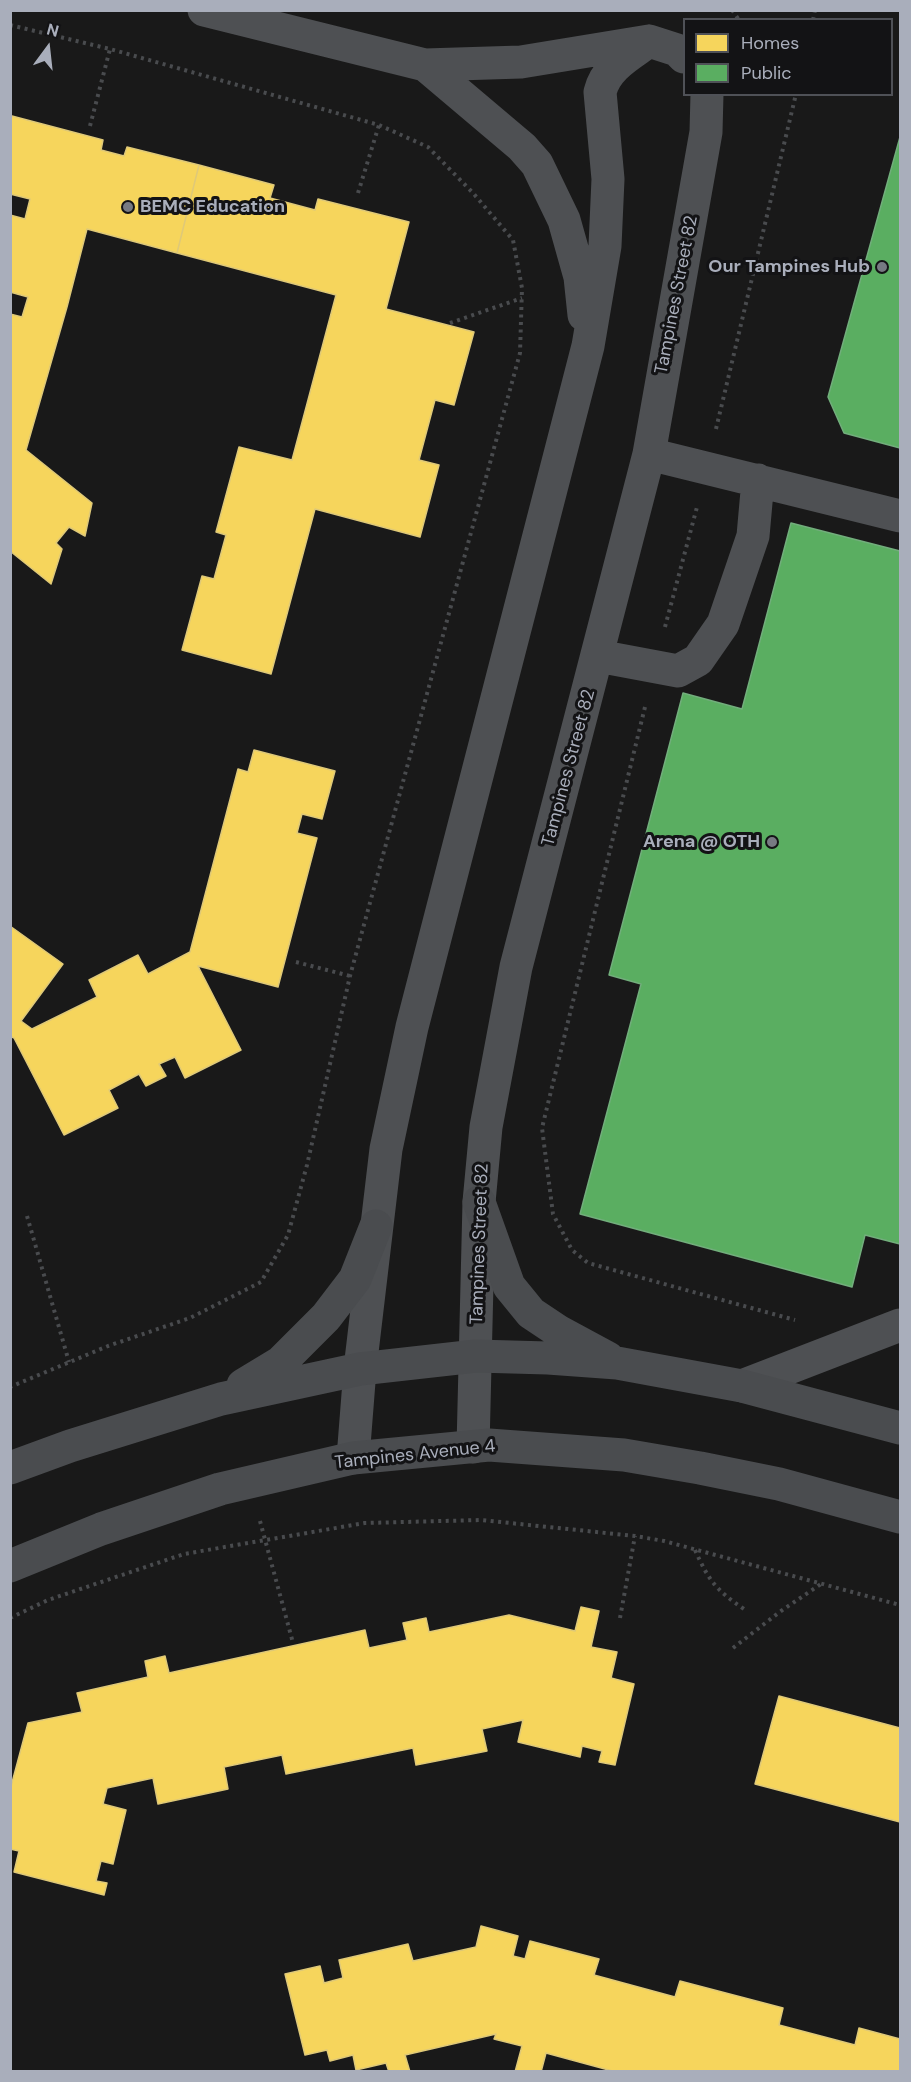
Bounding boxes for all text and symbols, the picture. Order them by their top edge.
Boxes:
north arrow [18,18,78,78]
text: N [44,18,61,42]
legend [683,18,893,96]
text: Homes [741,31,799,55]
text: Public [741,61,792,85]
place label: BEMC Education [140,196,285,218]
marker: BEMC Education [121,200,135,214]
street label: Tampines Street 82 [651,214,703,376]
place label: Our Tampines Hub [708,256,870,278]
marker: Our Tampines Hub [875,260,889,274]
street label: Tampines Street 82 [538,687,600,849]
place label: Arena @ OTH [643,831,760,853]
marker: Arena @ OTH [765,835,779,849]
street label: Tampines Street 82 [466,1163,494,1325]
street label: Tampines Avenue 4 [334,1436,496,1474]

